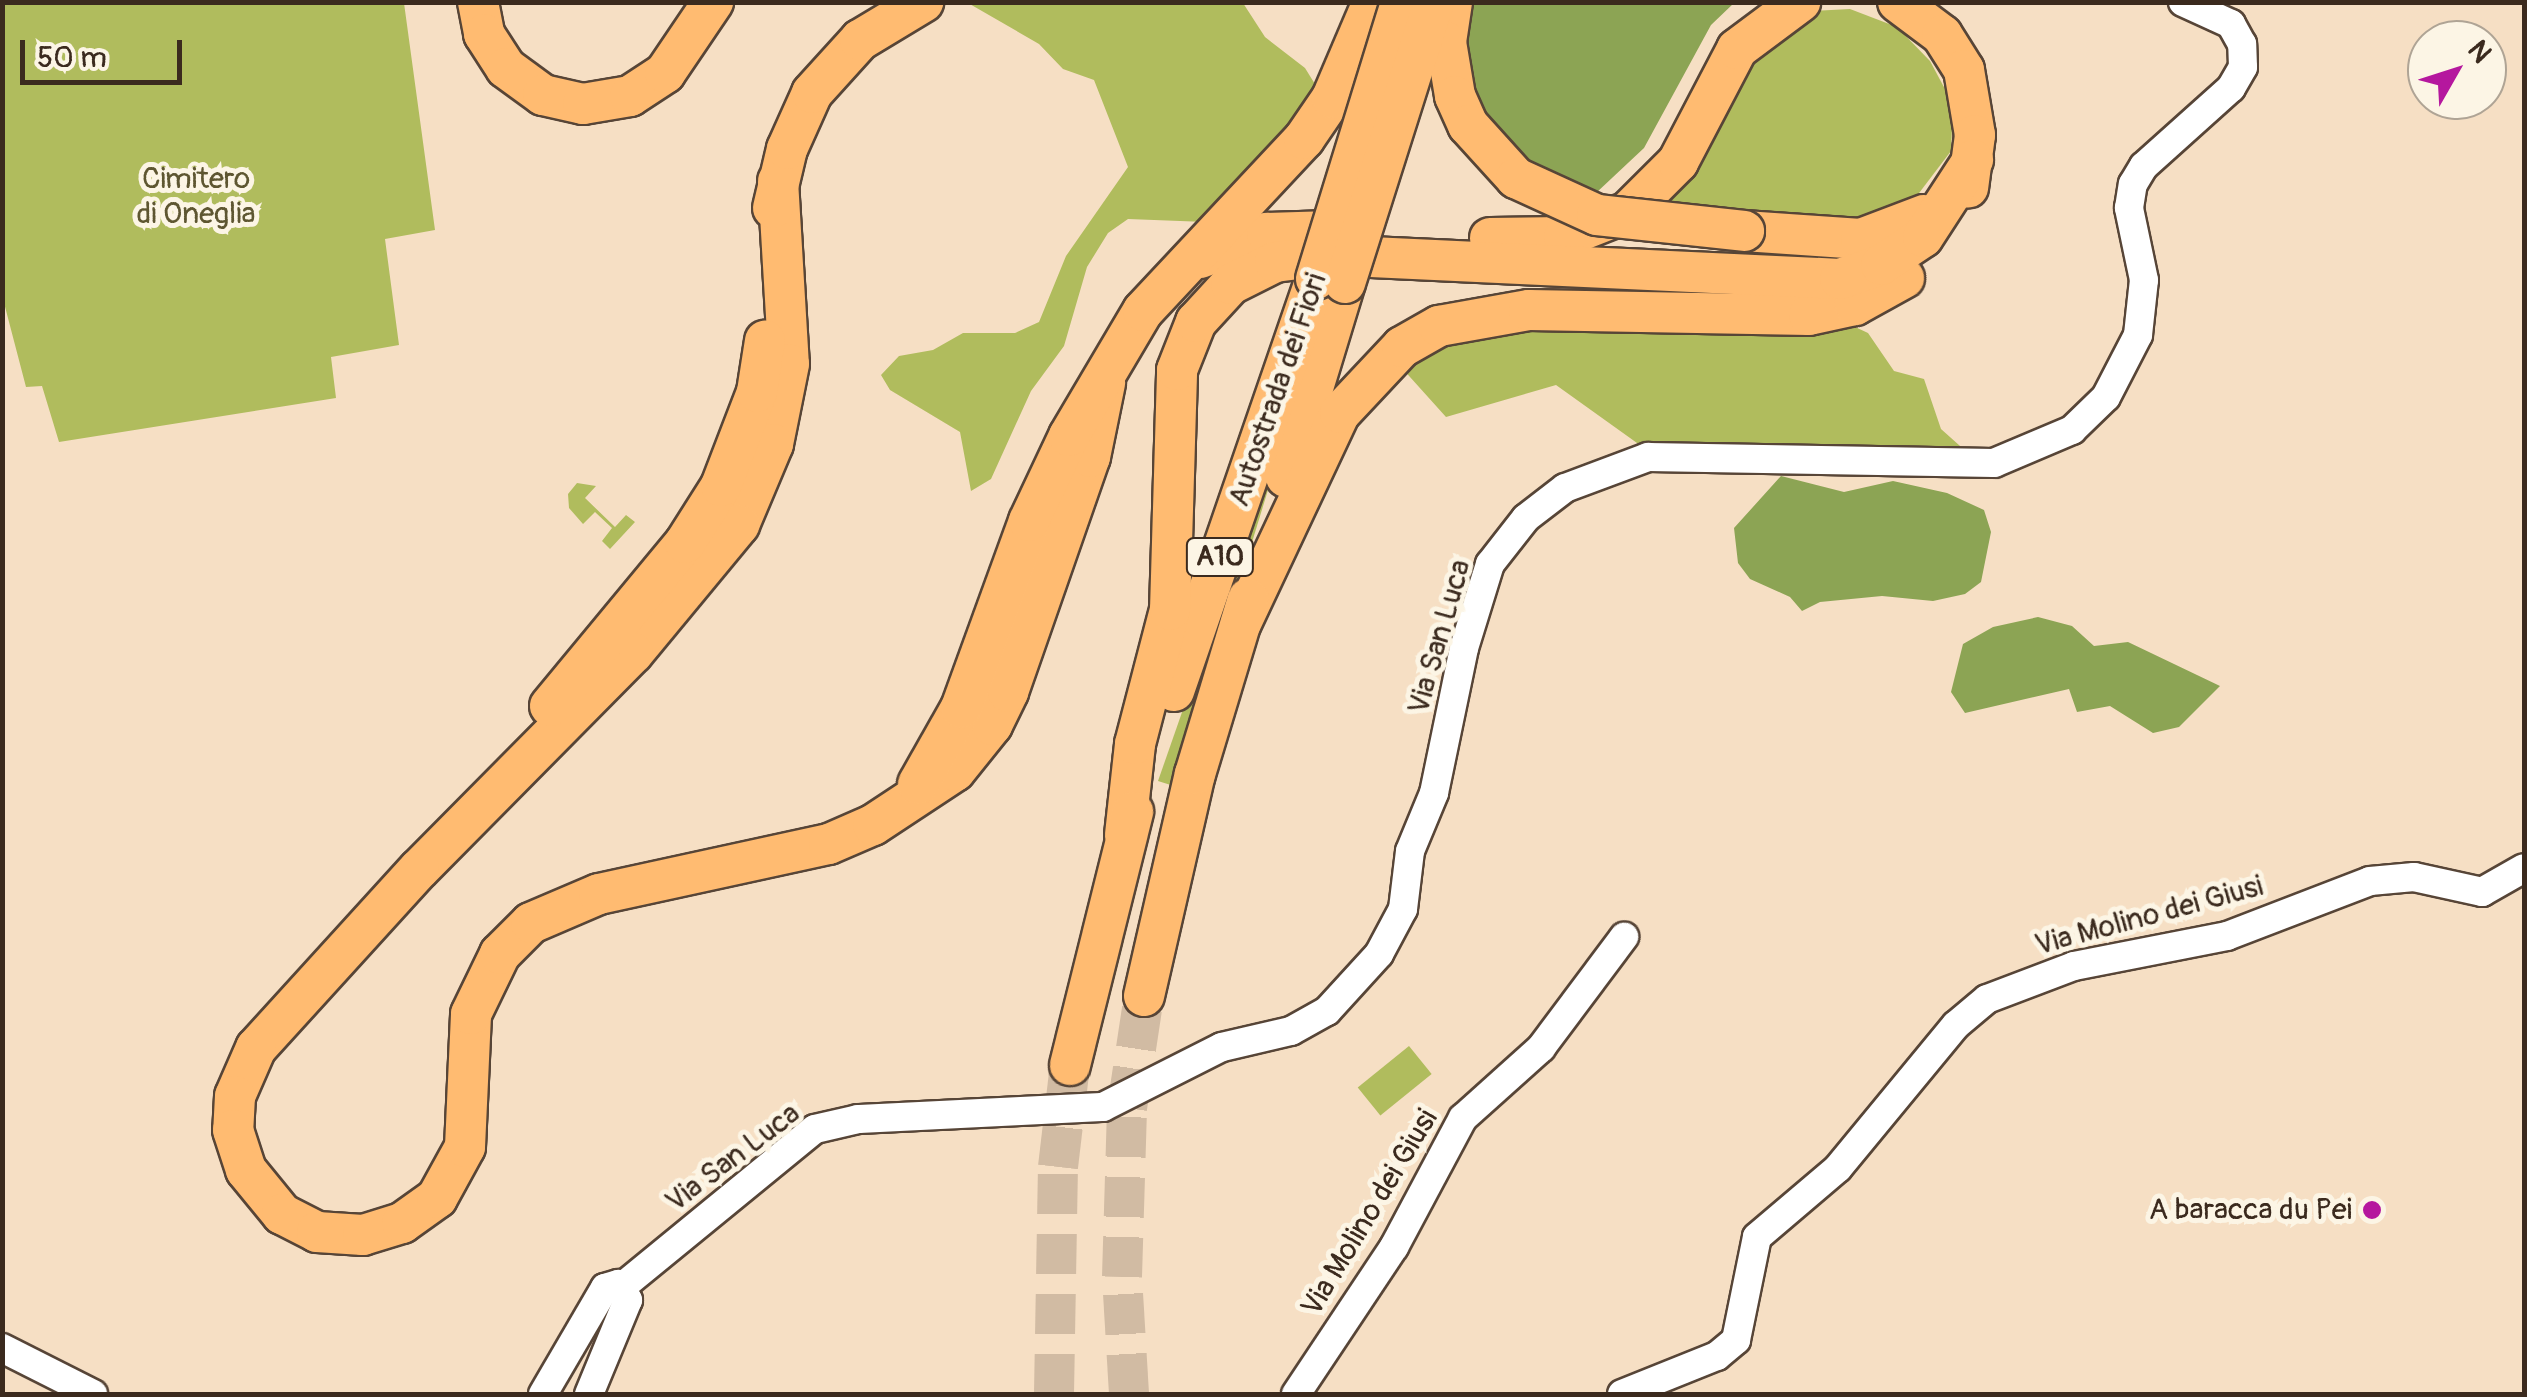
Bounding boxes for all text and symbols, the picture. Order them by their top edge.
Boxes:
scale bar [25,20,188,82]
north arrow [2407,20,2507,120]
text: N [2460,34,2499,70]
text: 50 m [37,39,107,76]
park label: Cimitero di Oneglia [137,161,255,232]
street label: Autostrada dei Fiori [1221,269,1335,511]
road number: A10 [1185,534,1255,580]
street label: Via San Luca [1401,556,1479,718]
street label: Via Molino dei Giusi [2031,868,2267,964]
street label: Via San Luca [659,1096,807,1220]
street label: Via Molino dei Giusi [1294,1103,1446,1323]
place label: A baracca du Pei [2149,1192,2352,1228]
marker: A baracca du Pei [2361,1199,2383,1221]

